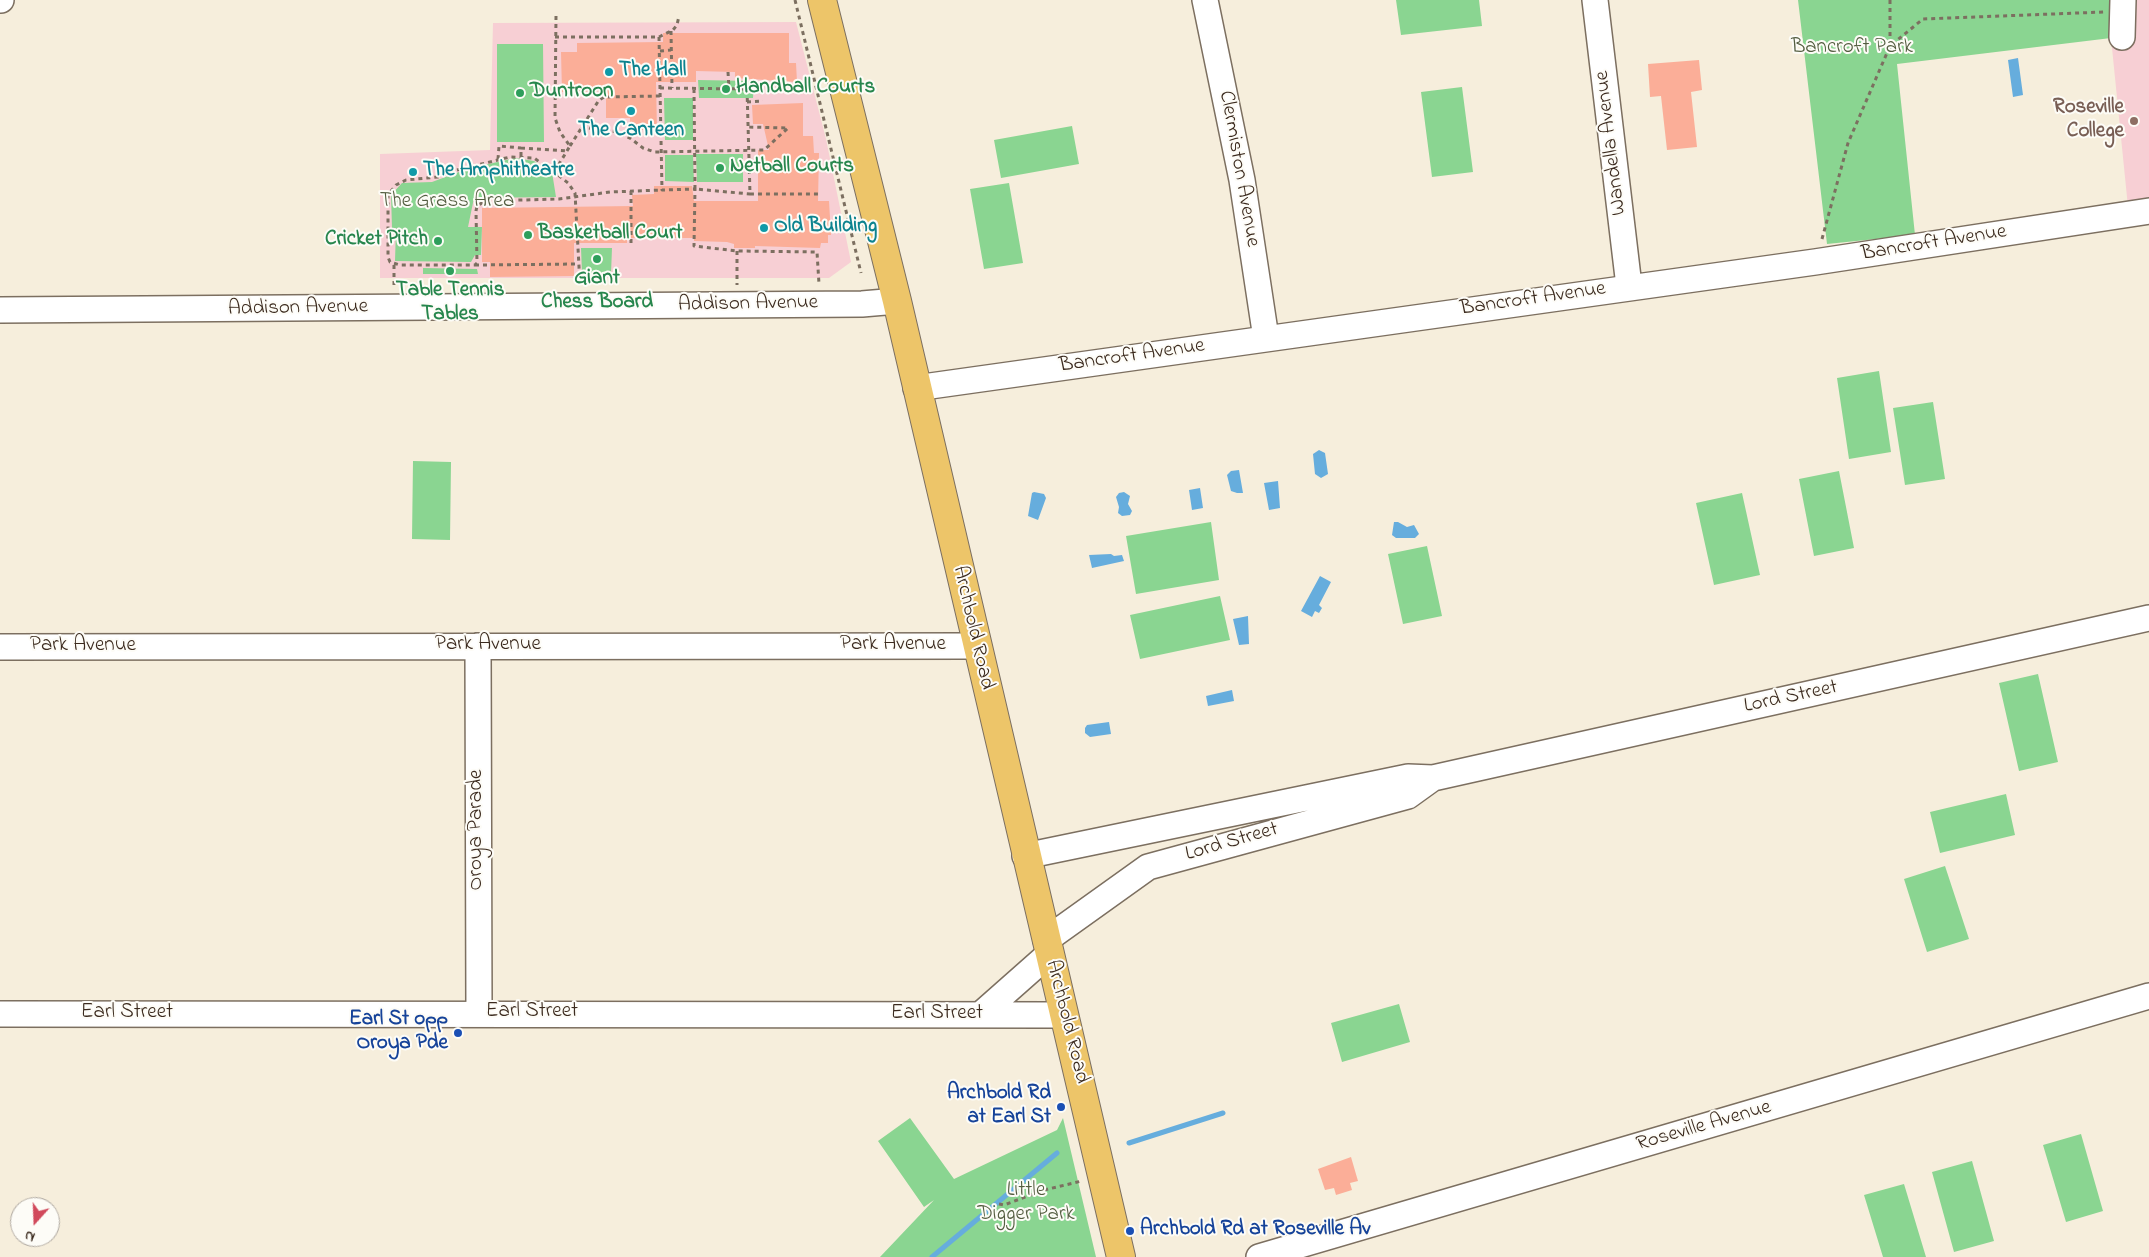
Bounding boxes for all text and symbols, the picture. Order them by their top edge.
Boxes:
park label: Bancroft Park [1791,36,1913,62]
place label: The Hall [619,59,686,85]
marker: The Hall [603,66,615,78]
street label: Wandella Avenue [1591,69,1633,217]
place label: Handball Courts [736,76,875,102]
place label: Duntroon [530,80,613,106]
marker: Handball Courts [720,83,732,95]
marker: Duntroon [514,87,526,99]
street label: Clermiston Avenue [1212,89,1264,249]
place label: Roseville College [2053,96,2124,146]
marker: The Canteen [625,105,637,117]
marker: Roseville College [2128,115,2140,127]
place label: The Canteen [578,119,684,145]
place label: Netball Courts [730,155,854,181]
place label: The Amphitheatre [423,159,574,185]
marker: Netball Courts [714,162,726,174]
marker: The Amphitheatre [407,166,419,178]
park label: The Grass Area [380,190,514,216]
place label: Old Building [774,215,877,241]
street label: Bancroft Avenue [1860,220,2008,268]
place label: Basketball Court [538,222,683,248]
marker: Old Building [758,222,770,234]
place label: Cricket Pitch [325,228,428,254]
marker: Basketball Court [522,229,534,241]
marker: Cricket Pitch [432,235,444,247]
marker: Giant Chess Board [591,253,603,265]
marker: Table Tennis Tables [444,265,456,277]
place label: Giant Chess Board [541,267,653,317]
street label: Bancroft Avenue [1459,277,1607,323]
place label: Table Tennis Tables [396,279,504,329]
street label: Addison Avenue [678,291,818,319]
street label: Addison Avenue [228,295,368,323]
street label: Bancroft Avenue [1058,334,1206,380]
street label: Archbold Road [946,564,998,692]
street label: Park Avenue [435,633,541,659]
street label: Park Avenue [840,633,946,659]
street label: Park Avenue [30,634,136,660]
street label: Lord Street [1742,676,1840,720]
street label: Oroya Parade [465,770,491,890]
street label: Lord Street [1183,818,1281,868]
street label: Archbold Road [1038,958,1094,1086]
street label: Earl Street [486,1000,578,1026]
street label: Earl Street [81,1001,173,1027]
street label: Earl Street [891,1002,983,1028]
place label: Earl St opp Oroya Pde [349,1008,448,1058]
marker: Earl St opp Oroya Pde [452,1027,464,1039]
place label: Archbold Rd at Earl St [947,1082,1051,1132]
street label: Roseville Avenue [1634,1096,1774,1158]
marker: Archbold Rd at Earl St [1055,1101,1067,1113]
park label: Little Digger Park [977,1179,1075,1229]
north arrow [10,1197,60,1247]
place label: Archbold Rd at Roseville Av [1140,1218,1370,1244]
text: N [22,1224,38,1247]
marker: Archbold Rd at Roseville Av [1124,1225,1136,1237]

